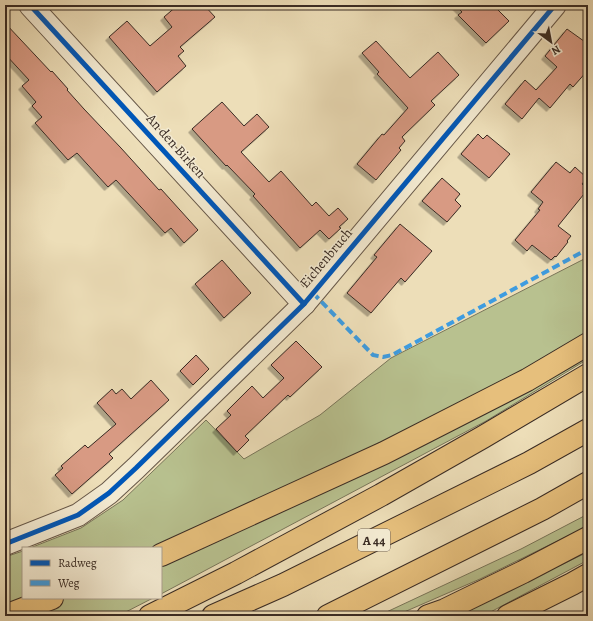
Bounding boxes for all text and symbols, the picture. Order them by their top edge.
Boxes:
north arrow [531,22,571,62]
text: N [549,42,563,59]
street label: An den Birken [141,109,210,183]
street label: Eichenbruch [295,224,357,292]
road number: A 44 [358,529,390,551]
legend [22,547,162,599]
text: Radweg [58,555,97,571]
text: Weg [57,575,80,591]

